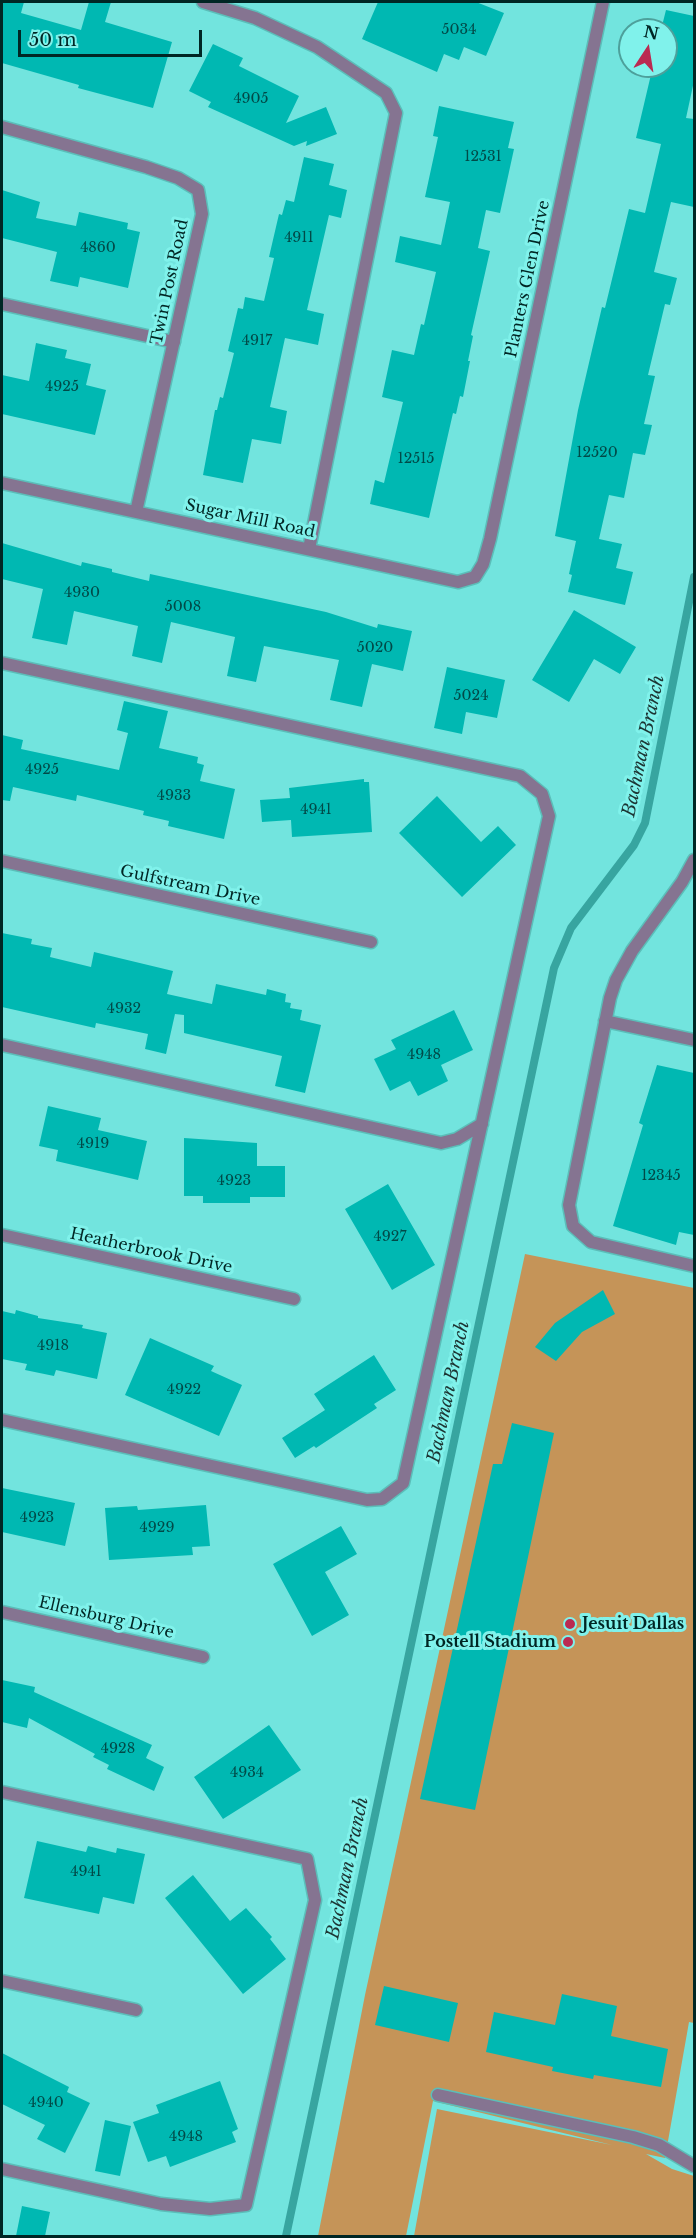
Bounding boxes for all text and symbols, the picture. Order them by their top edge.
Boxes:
scale bar [21,18,206,56]
north arrow [618,18,678,78]
text: N [642,21,661,44]
house number: 5034 [442,22,476,38]
text: 50 m [29,29,77,51]
house number: 4905 [233,91,269,107]
house number: 12531 [464,149,502,165]
street label: Planters Glen Drive [502,199,554,359]
street label: Twin Post Road [147,217,193,347]
house number: 4911 [284,230,314,246]
house number: 4860 [80,240,116,256]
house number: 4917 [242,333,272,349]
house number: 4925 [45,379,79,395]
house number: 12520 [576,445,618,461]
house number: 12515 [397,451,435,467]
street label: Sugar Mill Road [183,496,317,542]
house number: 4930 [64,585,100,601]
house number: 5008 [165,599,201,615]
house number: 5020 [357,640,393,656]
water label: Bachman Branch [618,673,670,819]
house number: 5024 [454,688,488,704]
house number: 4925 [25,762,59,778]
house number: 4933 [157,788,191,804]
house number: 4941 [300,802,332,818]
street label: Gulfstream Drive [118,862,262,910]
house number: 4932 [107,1001,141,1017]
house number: 4948 [407,1047,441,1063]
house number: 4919 [77,1136,109,1152]
house number: 12345 [641,1168,681,1184]
house number: 4923 [217,1173,251,1189]
street label: Heatherbrook Drive [68,1224,234,1278]
house number: 4927 [374,1229,406,1245]
water label: Bachman Branch [423,1319,475,1465]
house number: 4918 [37,1338,69,1354]
house number: 4922 [167,1382,201,1398]
house number: 4923 [20,1510,54,1526]
house number: 4929 [140,1520,174,1536]
street label: Ellensburg Drive [37,1593,175,1643]
place label: Jesuit Dallas [582,1614,684,1634]
marker: Jesuit Dallas [563,1617,577,1631]
place label: Postell Stadium [424,1632,556,1652]
marker: Postell Stadium [561,1635,575,1649]
house number: 4928 [101,1741,135,1757]
house number: 4934 [230,1765,264,1781]
water label: Bachman Branch [322,1795,374,1941]
house number: 4941 [70,1864,102,1880]
house number: 4940 [28,2095,64,2111]
house number: 4948 [169,2129,203,2145]

